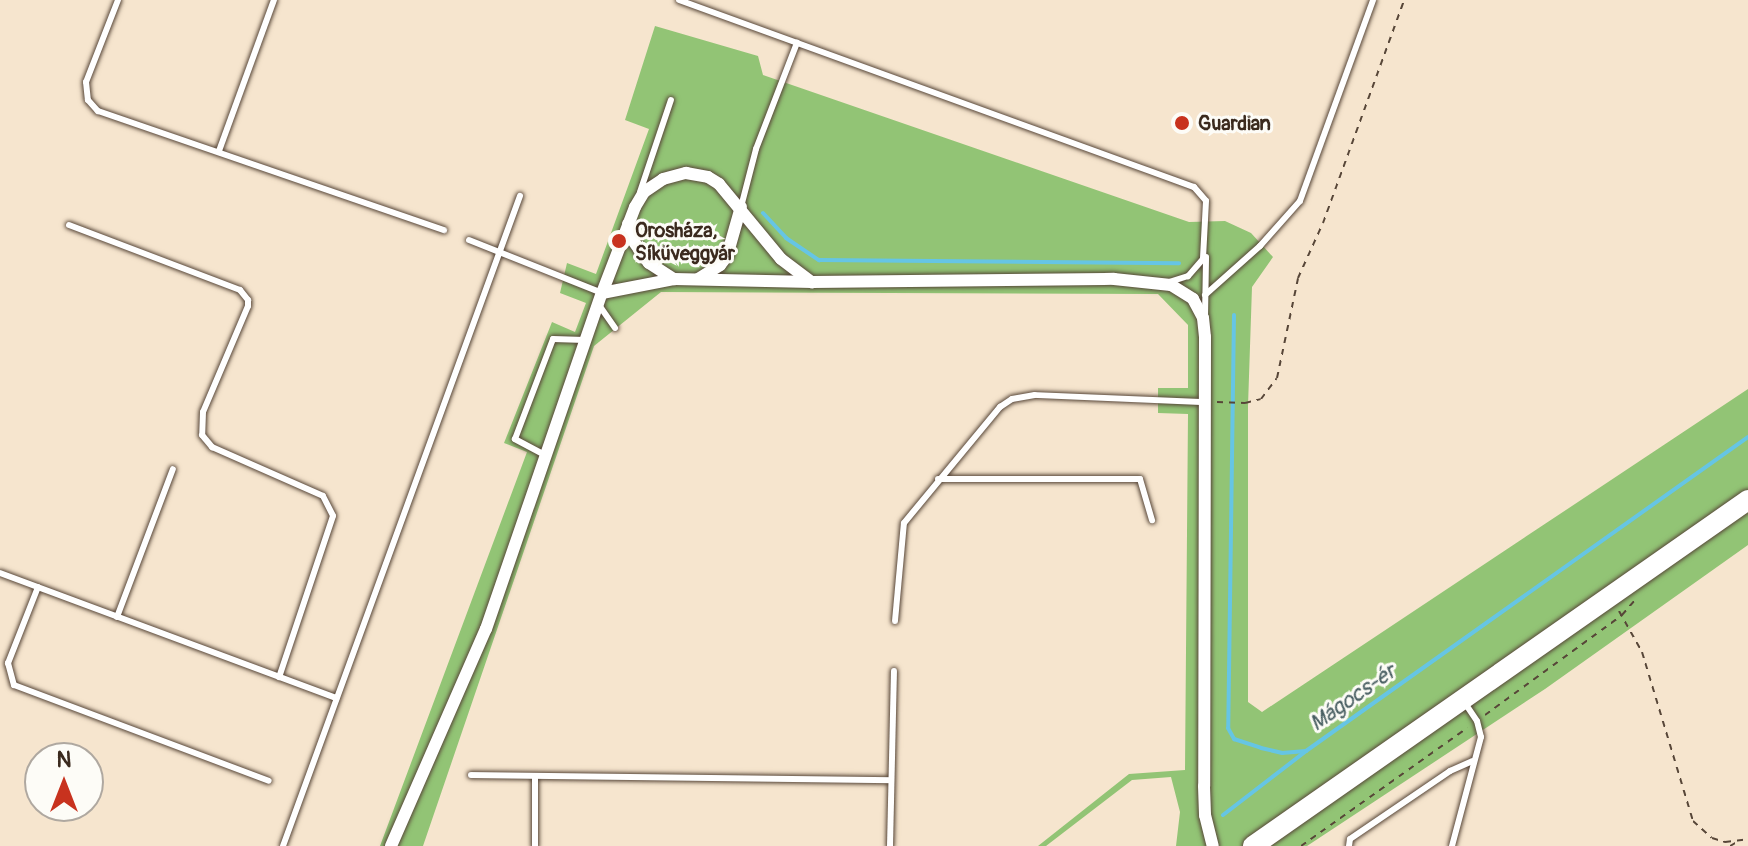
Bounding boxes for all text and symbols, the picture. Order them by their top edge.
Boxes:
place label: Guardian [1198,111,1271,135]
marker: Guardian [1173,114,1191,132]
place label: Orosháza, Síküveggyár [635,218,735,265]
marker: Orosháza, Síküveggyár [610,232,628,250]
water label: Mágocs-ér [1305,659,1401,737]
north arrow [24,742,104,822]
text: N [57,746,71,774]

